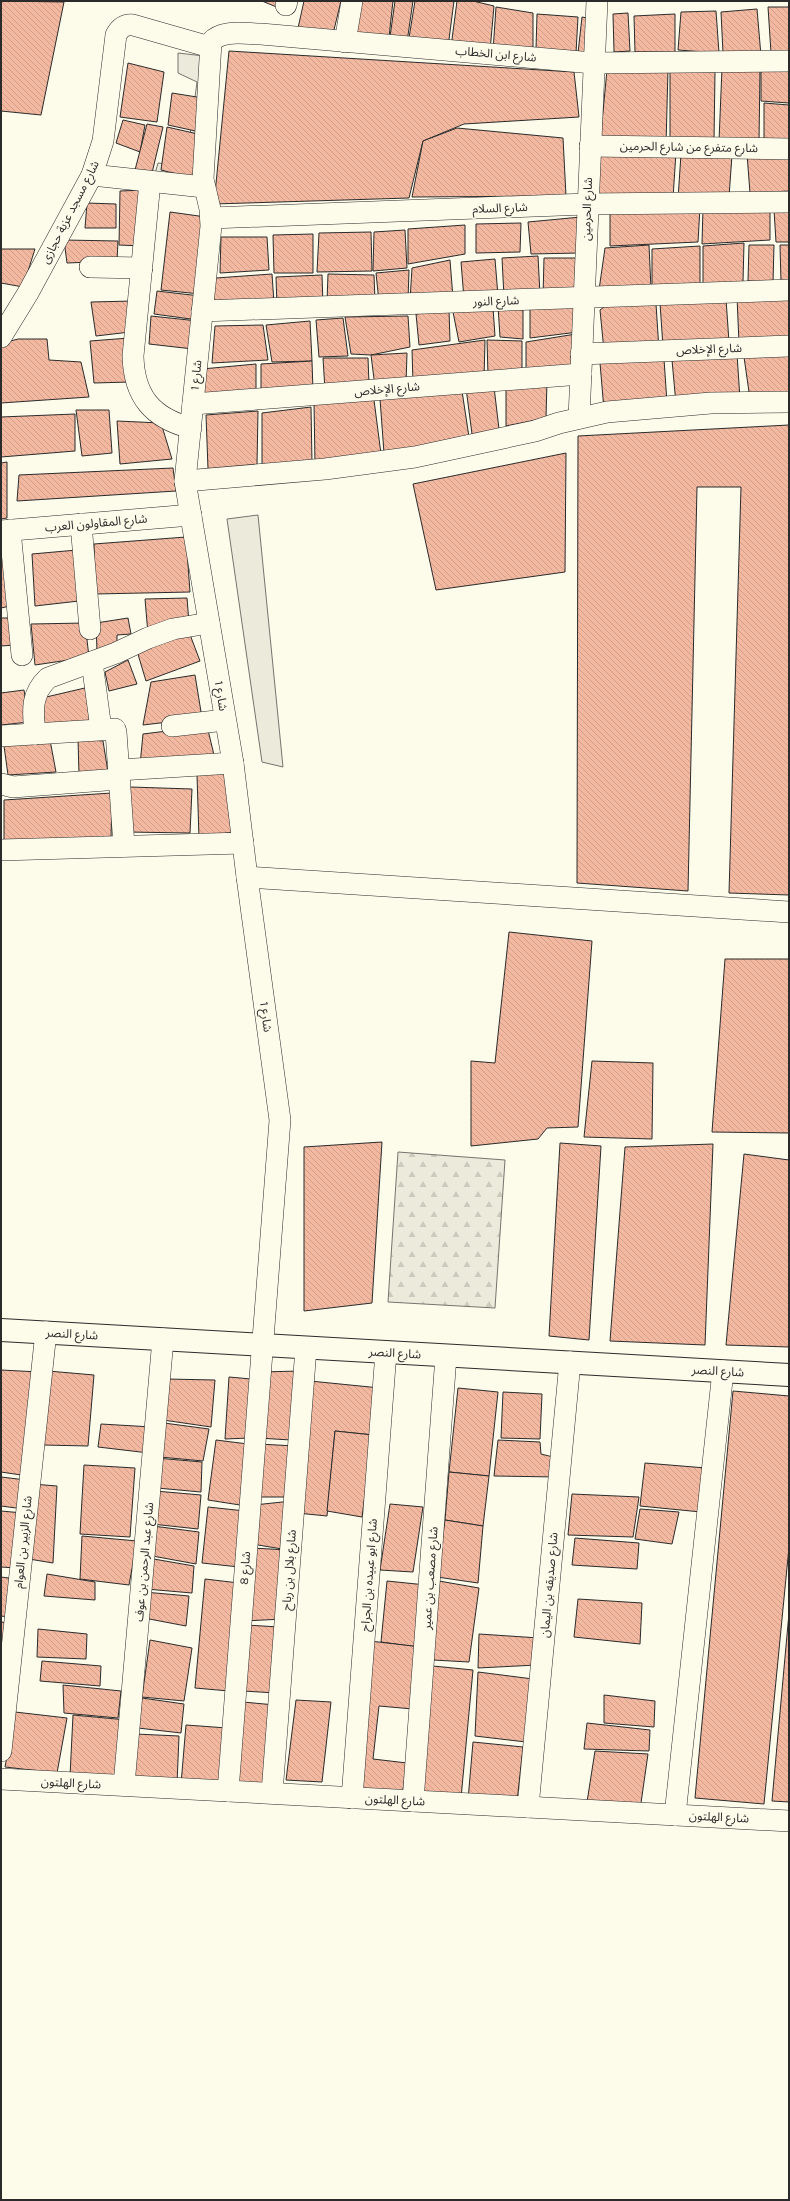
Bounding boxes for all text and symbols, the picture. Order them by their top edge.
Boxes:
street label: شارع ابن الخطاب [455,43,537,67]
street label: شارع متفرع من شارع الحرمين [620,139,758,157]
street label: شارع مسجد عزبة حجازى [38,158,104,267]
street label: شارع الحرمين [579,177,597,241]
street label: شارع السلام [472,200,528,218]
street label: شارع النور [472,293,520,311]
street label: شارع الإخلاص [676,341,742,359]
street label: شارع 1 [187,359,207,391]
street label: شارع الإخلاص [354,379,421,401]
street label: شارع المقاولون العرب [44,512,148,536]
street label: شارع 1 [210,680,230,712]
street label: شارع 1 [255,1001,275,1033]
street label: شارع النصر [44,1326,99,1344]
street label: شارع النصر [367,1345,422,1363]
street label: شارع النصر [690,1363,745,1381]
street label: شارع الزبير بن العوام [11,1495,37,1589]
street label: شارع عبد الرحمن بن عوف [132,1502,158,1622]
street label: شارع ابو عبيده بن الجراح [358,1518,382,1632]
street label: شارع مصعب بن عمير [419,1526,443,1631]
street label: شارع بلال بن رباح [279,1529,301,1611]
street label: شارع صديقه بن اليمان [537,1532,563,1638]
street label: شارع 8 [237,1551,255,1585]
street label: شارع الهلتون [40,1774,101,1794]
street label: شارع الهلتون [364,1791,425,1811]
street label: شارع الهلتون [688,1808,749,1828]

